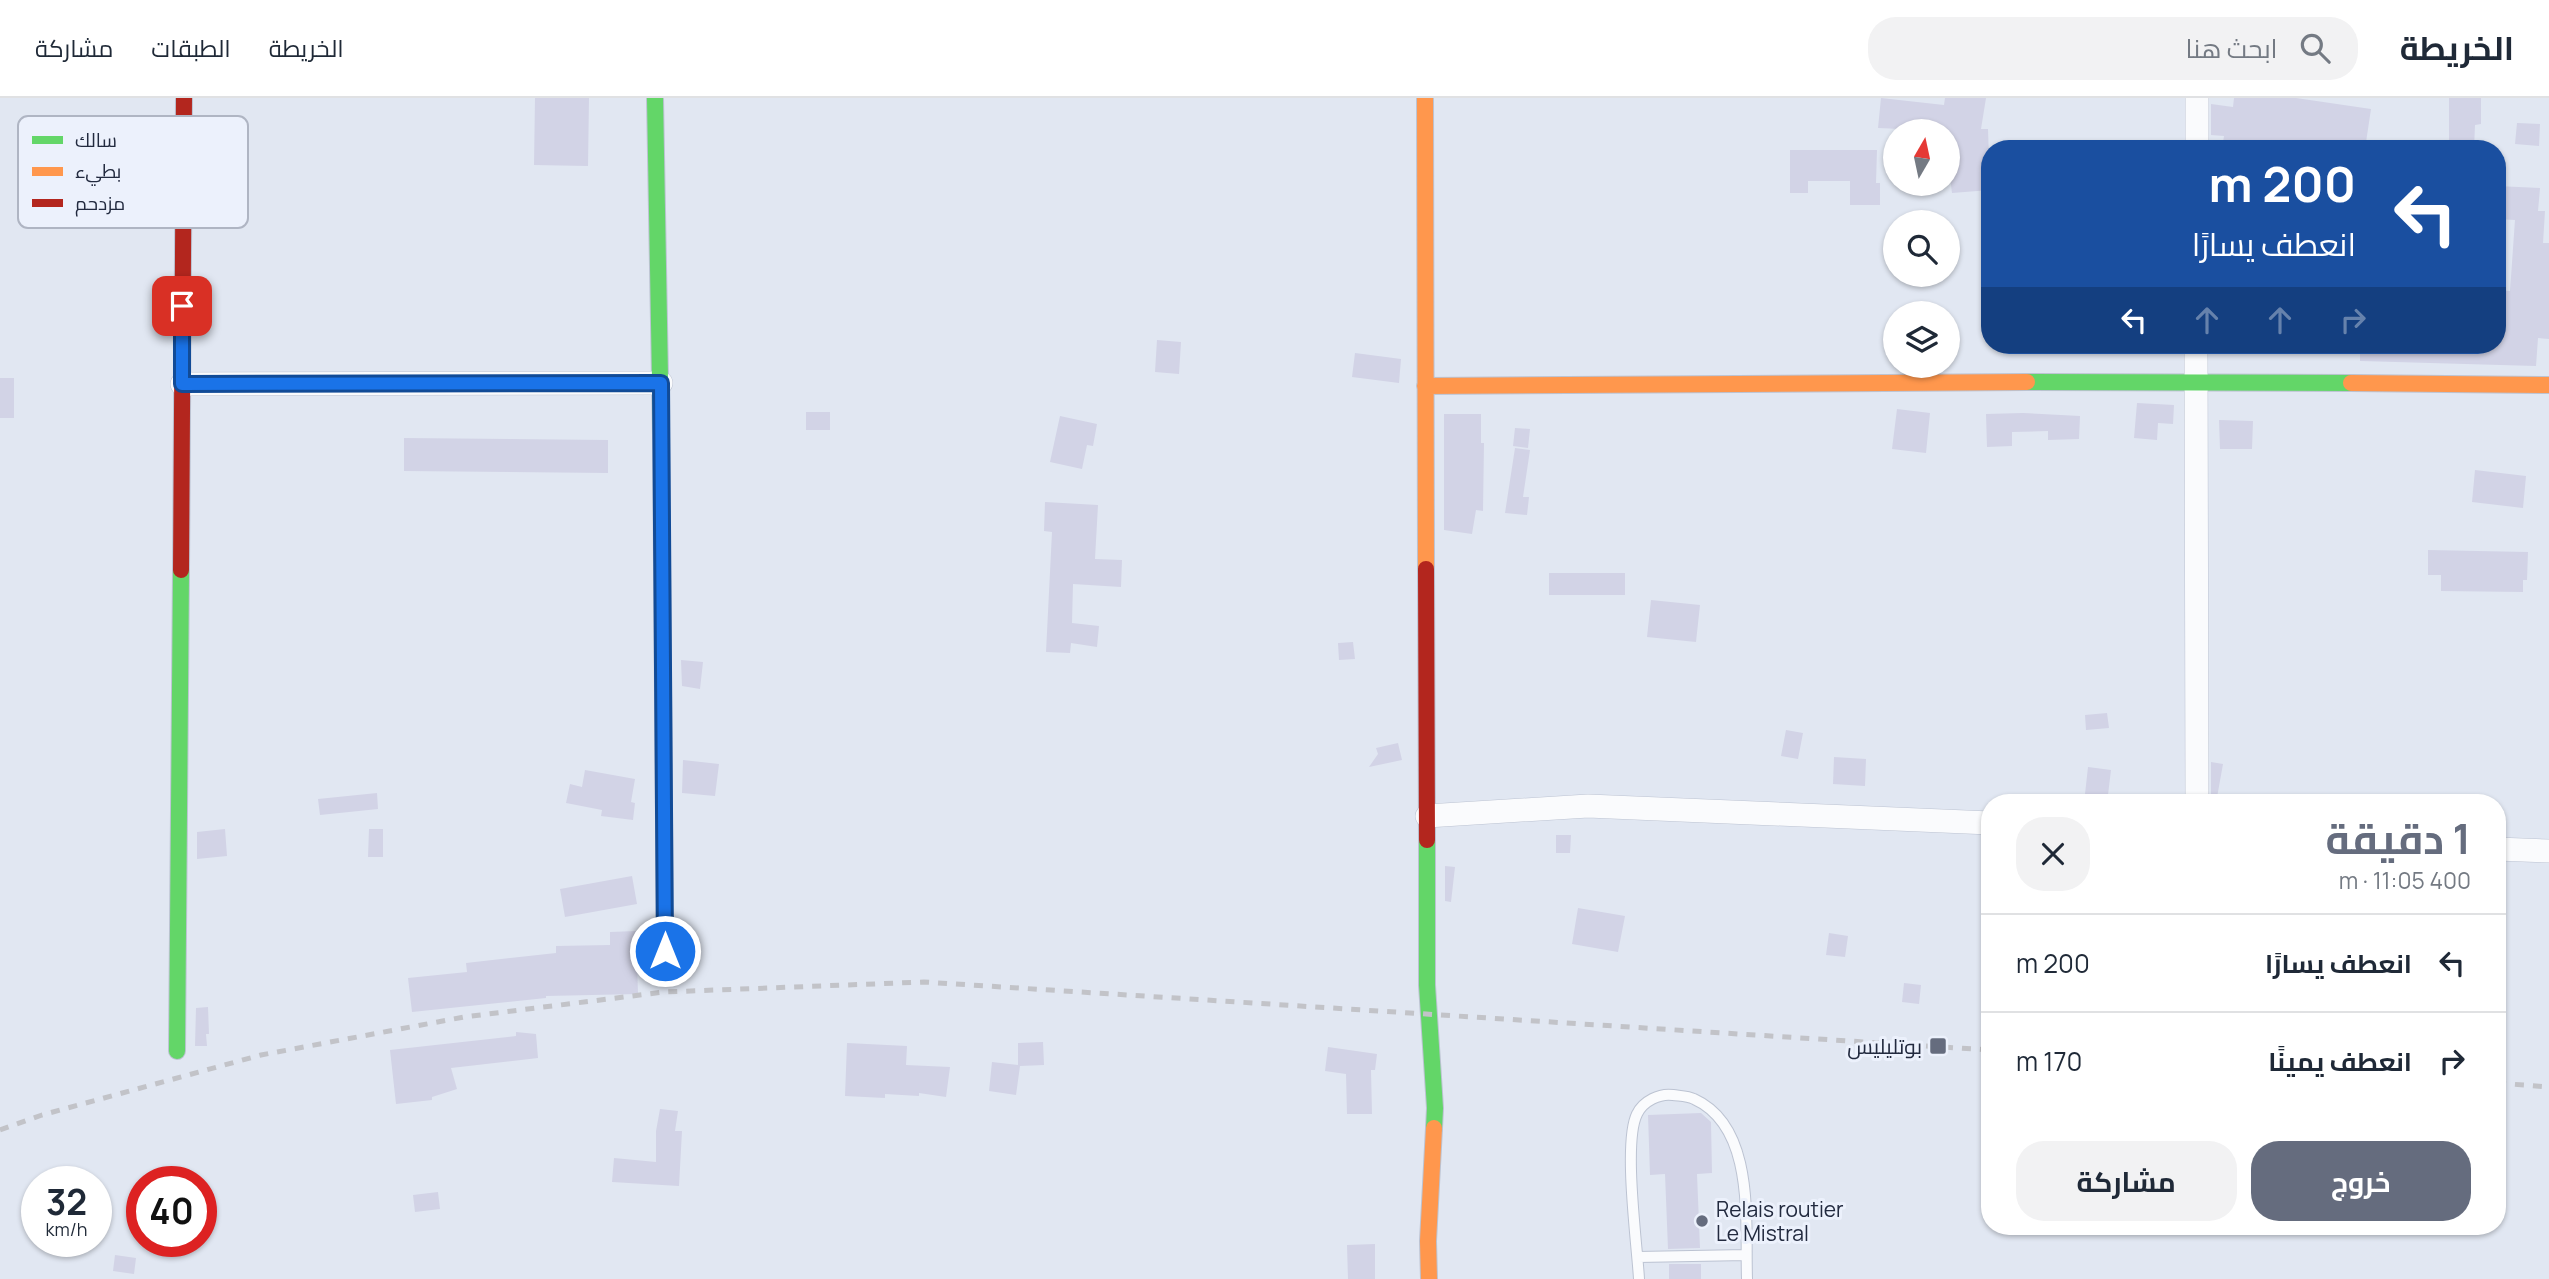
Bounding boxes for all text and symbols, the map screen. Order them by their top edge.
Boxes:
search box [1868,17,2358,80]
text: الخريطة [2400,25,2514,70]
icon: search [2296,29,2334,67]
text: ابحث هنا [2186,30,2278,66]
text: مشاركة [35,31,113,64]
text: الطبقات [151,31,231,64]
text: الخريطة [269,31,344,64]
legend [18,116,248,228]
north arrow [1883,119,1960,196]
map controls [1883,119,1960,378]
text: سالك [75,127,117,153]
text: 200 m [2208,150,2356,217]
text: بطيء [75,158,121,186]
icon: left [2380,168,2471,259]
text: مزدحم [75,190,125,217]
button: search [1883,210,1960,287]
text: انعطف يسارًا [2192,222,2356,266]
pin [152,276,212,336]
icon: arrive [163,287,201,325]
button: layers [1883,301,1960,378]
icon: left [2115,301,2153,339]
icon: ahead [2188,301,2226,339]
icon: ahead [2261,301,2299,339]
icon: right [2334,301,2372,339]
text: 1 دقيقة [2325,809,2471,867]
button: close [2016,817,2090,891]
text: 400 m · 11:05 [2339,864,2471,896]
position arrow [628,914,702,988]
icon: left [2433,944,2471,982]
text: 200 m [2016,945,2090,981]
text: انعطف يسارًا [2265,945,2412,981]
place label: بوتليليس [1847,1032,1922,1060]
marker: بوتليليس [1928,1036,1948,1056]
icon: right [2433,1042,2471,1080]
text: 170 m [2016,1043,2082,1079]
text: انعطف يمينًا [2268,1043,2412,1079]
button: مشاركة [2016,1141,2237,1221]
button: خروج [2251,1141,2471,1221]
speed limit sign: 40 [126,1166,217,1257]
text: 32 [46,1178,87,1226]
place label: Relais routier Le Mistral [1716,1195,1844,1247]
marker: Relais routier Le Mistral [1694,1213,1710,1229]
text: km/h [46,1217,87,1241]

